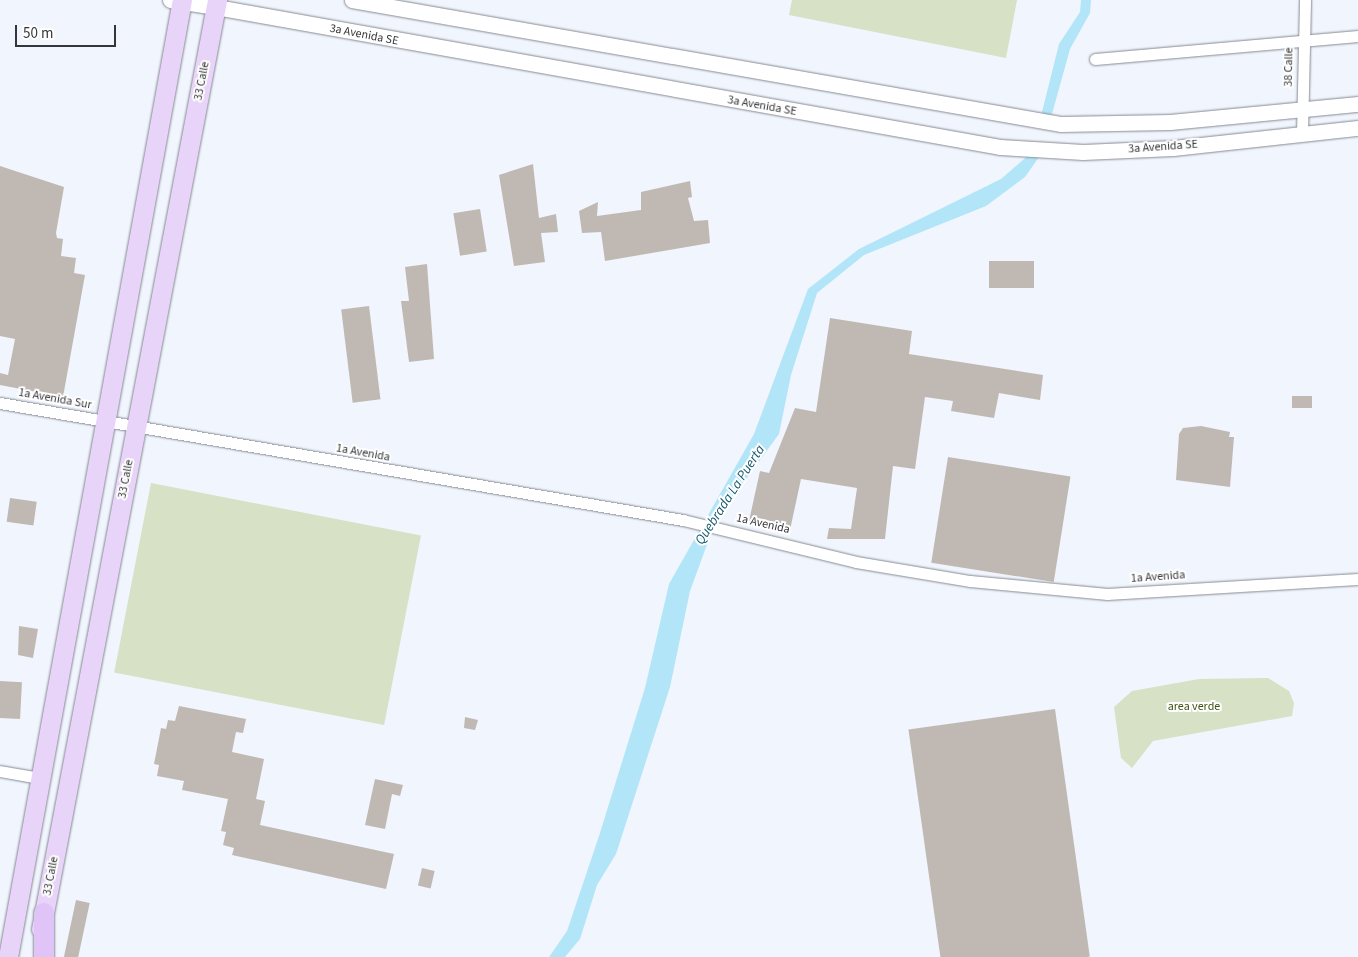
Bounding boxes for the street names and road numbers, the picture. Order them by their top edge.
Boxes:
street label: 3a Avenida SE [328,21,400,49]
street label: 38 Calle [1281,47,1297,87]
street label: 33 Calle [191,60,213,102]
street label: 3a Avenida SE [726,93,798,119]
street label: 3a Avenida SE [1128,137,1198,157]
street label: 1a Avenida Sur [17,385,93,413]
street label: 1a Avenida [335,441,391,465]
street label: 33 Calle [115,458,137,500]
street label: 1a Avenida [735,511,791,537]
street label: 1a Avenida [1130,568,1186,586]
street label: 33 Calle [40,855,62,897]

